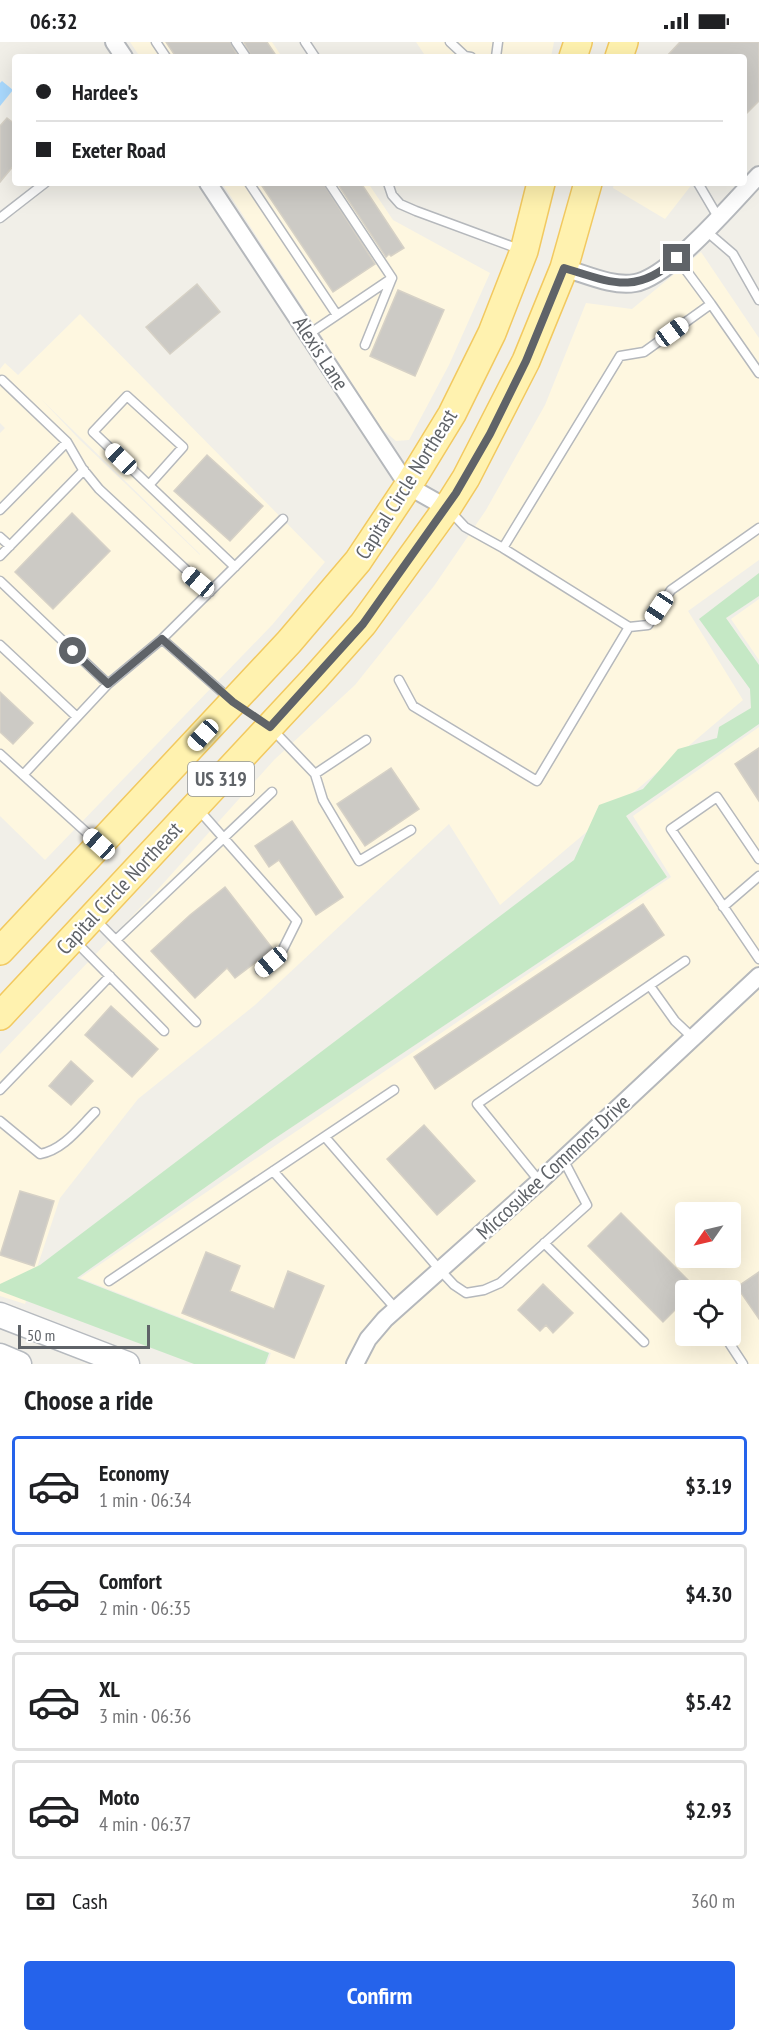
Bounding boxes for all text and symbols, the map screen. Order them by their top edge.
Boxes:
text: 06:32 [30,7,78,35]
text: Hardee's [72,78,138,106]
text: Exeter Road [72,136,166,164]
route end [663,244,690,271]
street label: Alexis Lane [287,311,355,395]
car [652,314,692,350]
street label: Capital Circle Northeast [349,404,463,564]
car [102,440,140,478]
car [178,564,218,600]
car [641,588,677,628]
route start [59,637,86,664]
car [184,716,222,754]
road number: US 319 [188,762,254,796]
street label: Capital Circle Northeast [50,816,188,960]
car [80,825,118,863]
car [251,944,291,980]
street label: Miccosukee Commons Drive [470,1089,636,1245]
north arrow [675,1202,741,1268]
map controls [675,1202,741,1346]
button: locate [675,1280,741,1346]
scale bar [18,1322,150,1350]
text: 50 m [27,1325,55,1345]
text: Choose a ride [24,1383,153,1417]
icon: car [27,1459,81,1513]
text: Economy [99,1459,169,1487]
text: $3.19 [685,1472,732,1500]
text: 1 min · 06:34 [99,1487,191,1513]
icon: car [27,1567,81,1621]
text: Comfort [99,1567,162,1595]
text: $4.30 [685,1580,732,1608]
text: 2 min · 06:35 [99,1595,191,1621]
icon: car [27,1675,81,1729]
text: XL [99,1675,120,1703]
text: $5.42 [685,1688,732,1716]
text: 3 min · 06:36 [99,1703,191,1729]
icon: car [27,1783,81,1837]
text: Moto [99,1783,140,1811]
text: $2.93 [685,1796,732,1824]
text: 4 min · 06:37 [99,1811,191,1837]
icon: cash [24,1885,57,1918]
text: Cash [72,1887,108,1915]
text: 360 m [691,1888,735,1914]
button: Confirm [24,1961,735,2030]

